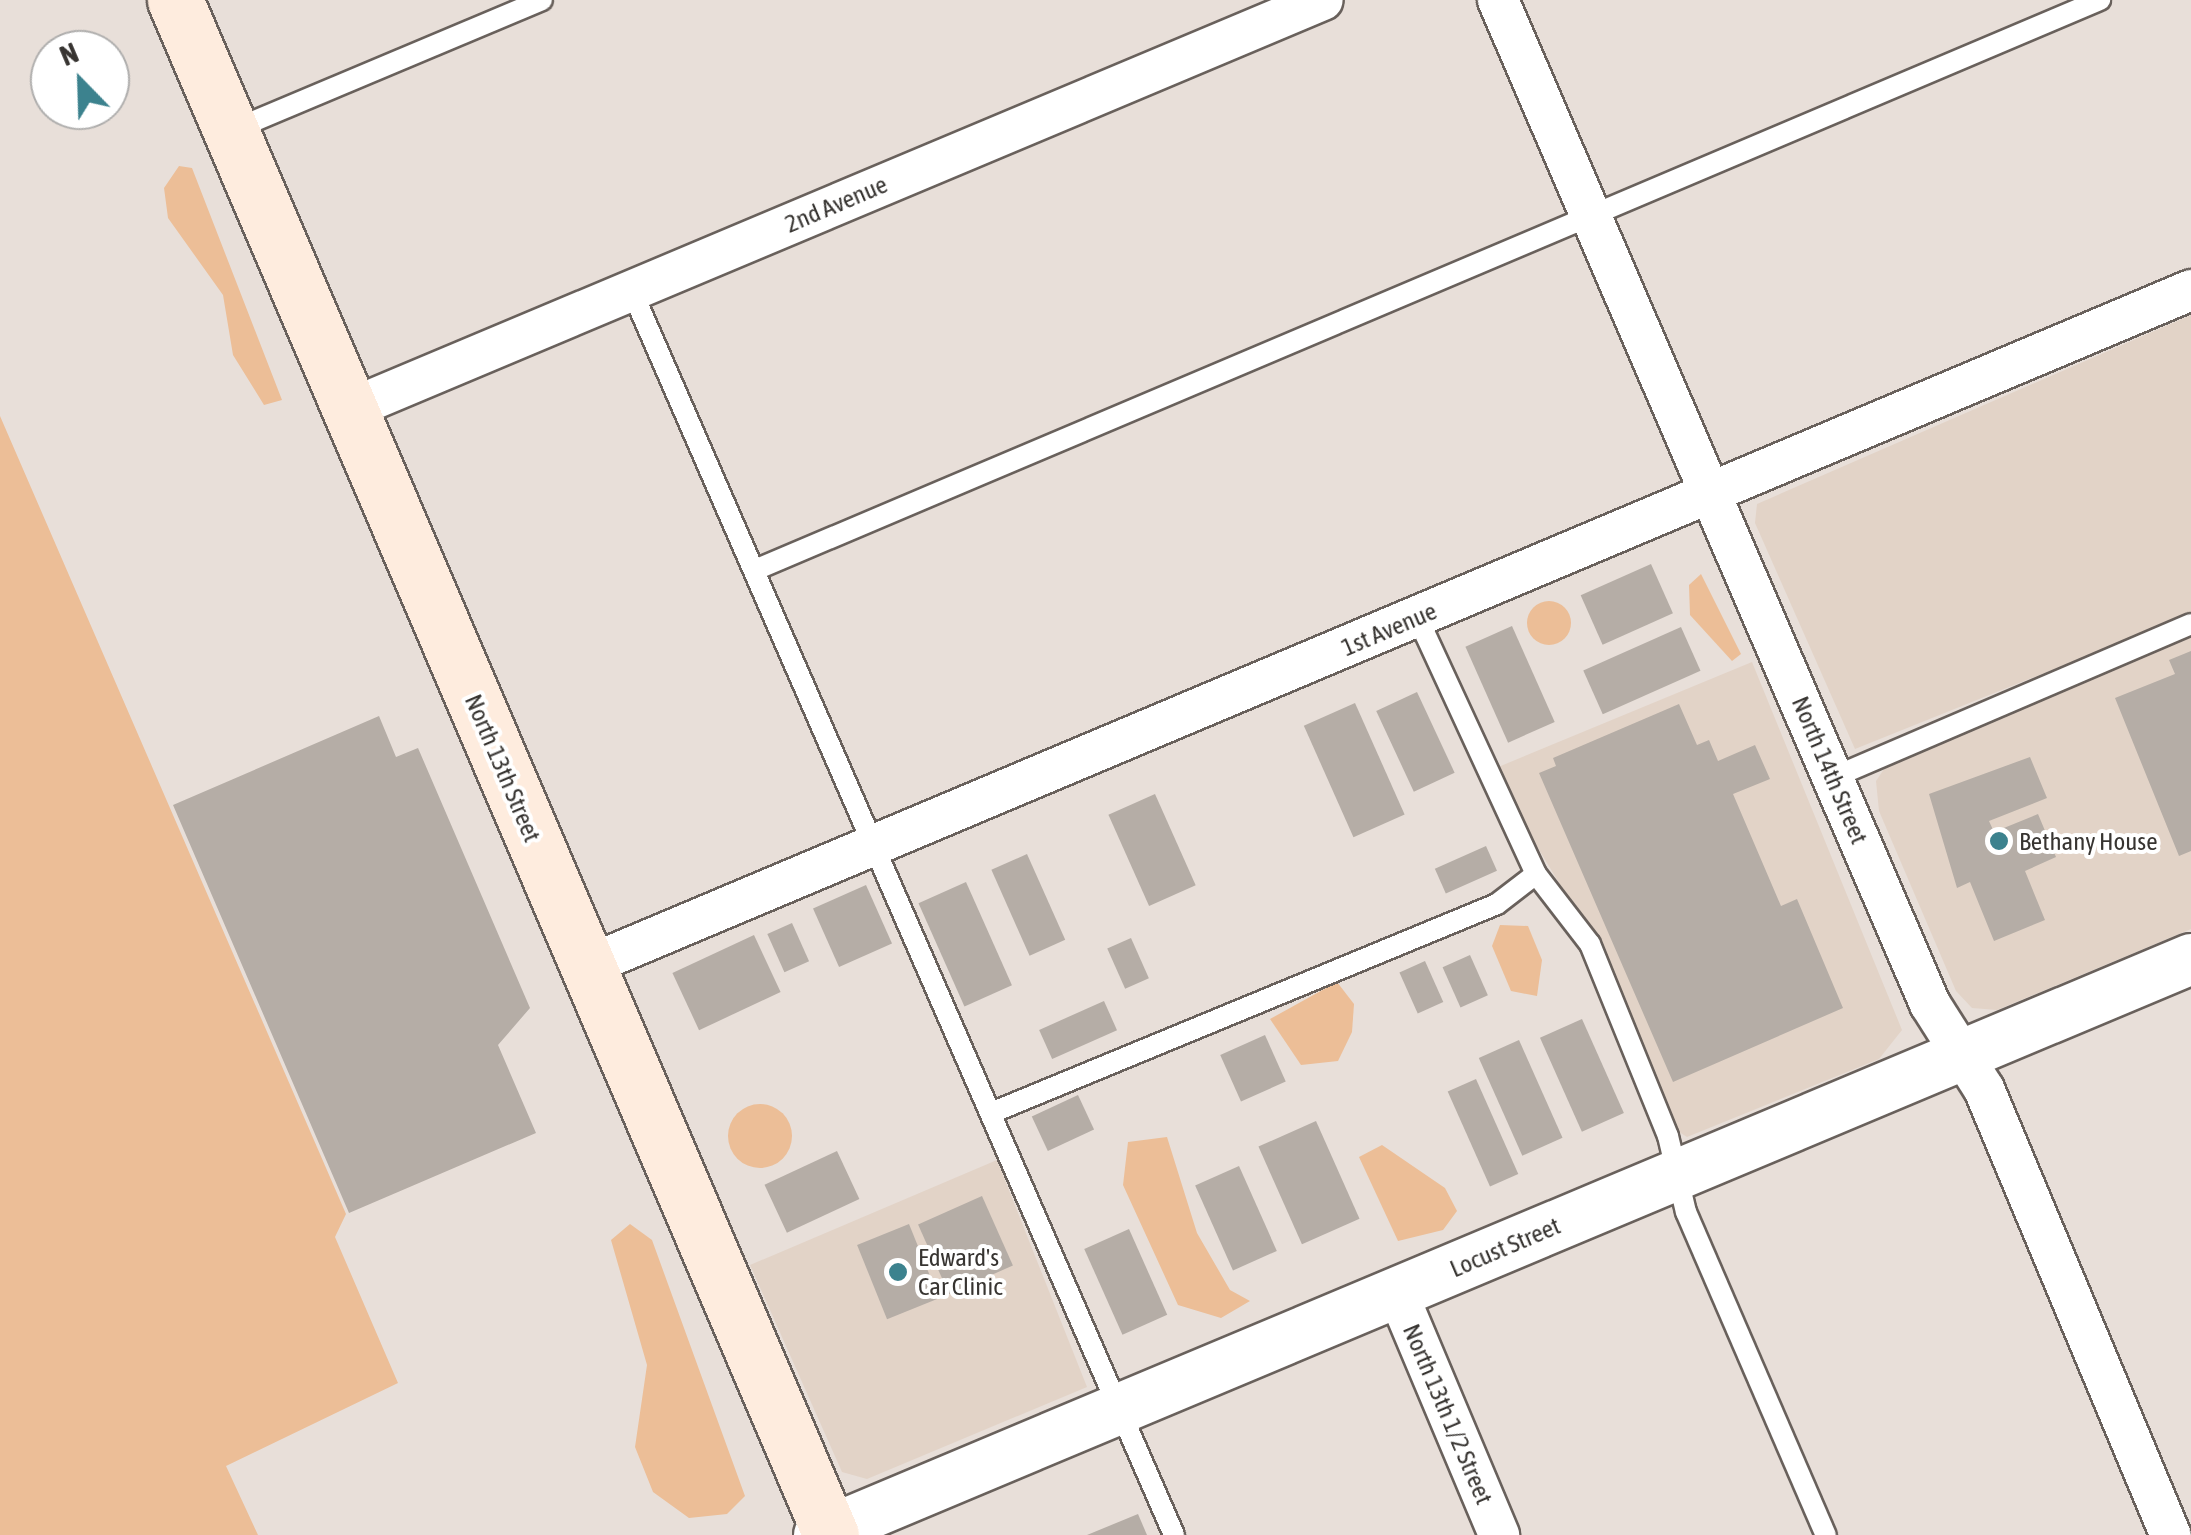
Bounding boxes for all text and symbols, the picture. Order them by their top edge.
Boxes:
north arrow [30,30,130,130]
text: N [55,36,83,72]
street label: 2nd Avenue [780,169,892,239]
street label: 1st Avenue [1337,596,1441,662]
street label: North 13th Street [458,690,548,846]
street label: North 14th Street [1785,692,1875,848]
place label: Bethany House [2019,826,2158,856]
marker: Bethany House [1988,830,2010,852]
street label: Locust Street [1445,1210,1565,1284]
place label: Edward's Car Clinic [918,1243,1002,1302]
marker: Edward's Car Clinic [887,1261,909,1283]
street label: North 13th 1/2 Street [1397,1319,1499,1509]

